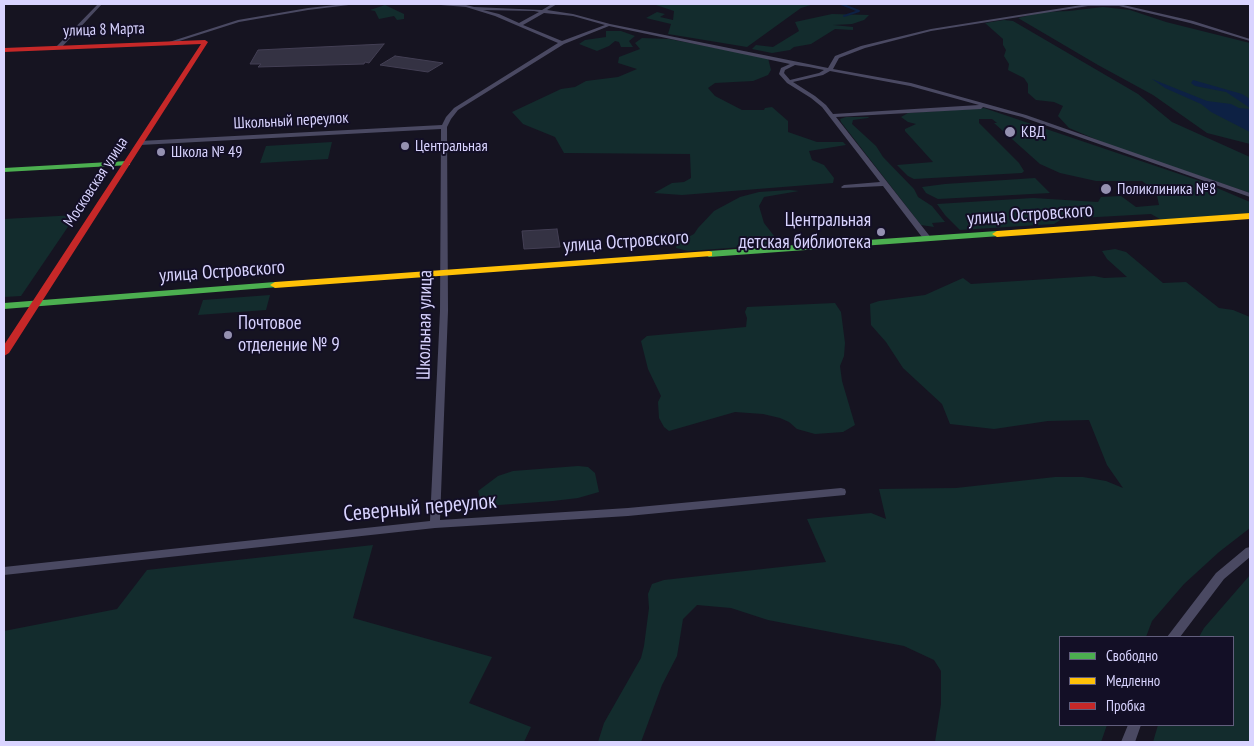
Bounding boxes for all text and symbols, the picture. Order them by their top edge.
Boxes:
street label: улица 8 Марта [63,19,145,41]
street label: Школьный переулок [233,108,349,134]
place label: КВД [1021,122,1045,142]
marker: КВД [1003,125,1017,139]
street label: Московская улица [60,134,132,230]
place label: Центральная [415,136,488,156]
marker: Центральная [399,140,411,152]
place label: Школа № 49 [171,142,242,162]
marker: Школа № 49 [155,146,167,158]
place label: Поликлиника №8 [1117,179,1216,199]
marker: Поликлиника №8 [1099,182,1113,196]
street label: улица Островского [966,199,1094,231]
place label: Центральная детская библиотека [738,210,871,254]
street label: улица Островского [562,226,690,258]
marker: Центральная детская библиотека [875,226,887,238]
street label: улица Островского [158,256,286,288]
street label: Школьная улица [413,270,437,380]
place label: Почтовое отделение № 9 [238,313,340,357]
marker: Почтовое отделение № 9 [222,329,234,341]
street label: Северный переулок [342,488,498,528]
legend [1059,636,1234,726]
text: Свободно [1106,646,1158,665]
text: Медленно [1106,671,1160,690]
text: Пробка [1106,696,1145,715]

